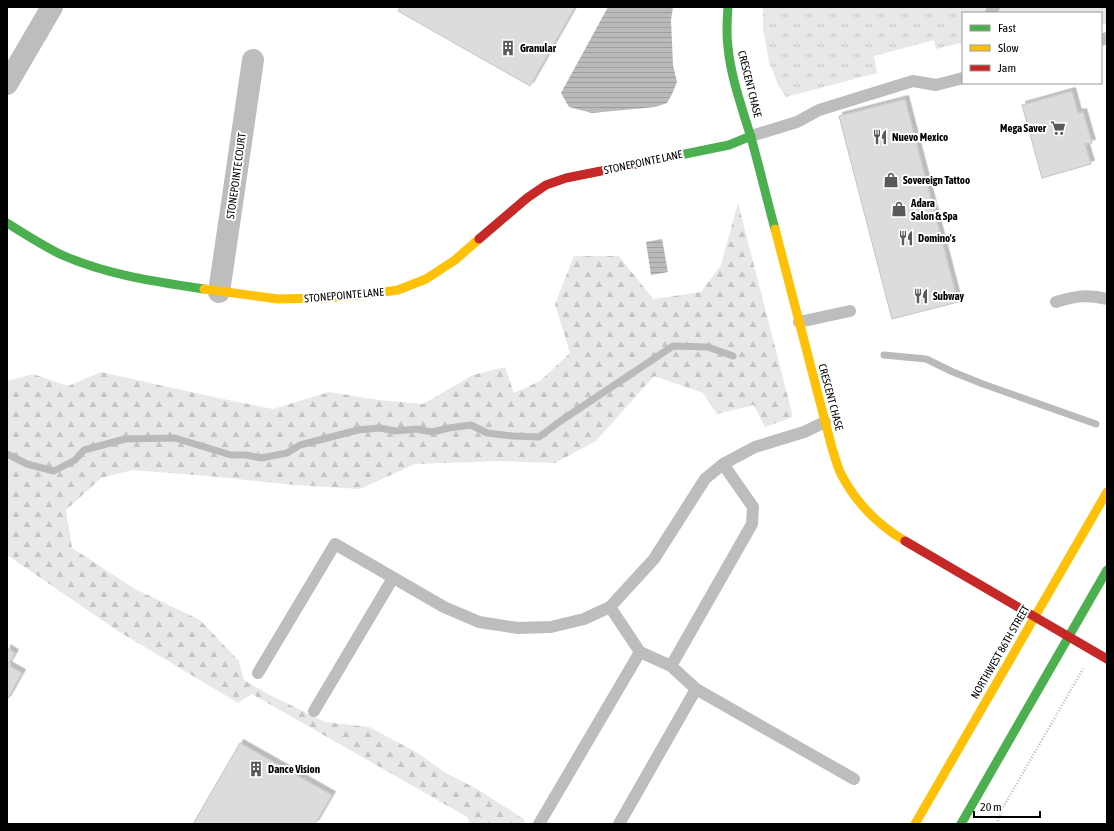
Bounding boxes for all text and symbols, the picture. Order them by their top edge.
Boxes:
legend [962,12,1102,84]
text: Fast [998,21,1016,35]
building icon: Granular [499,39,517,57]
text: Slow [998,41,1019,55]
place label: Granular [520,42,557,54]
street label: CRESCENT CHASE [736,49,764,119]
text: Jam [998,61,1016,75]
supermarket icon: Mega Saver [1049,119,1067,137]
place label: Mega Saver [1000,122,1047,134]
restaurant icon: Nuevo Mexico [871,128,889,146]
place label: Nuevo Mexico [892,131,948,143]
street label: STONEPOINTE COURT [224,132,248,220]
street label: STONEPOINTE LANE [603,148,684,176]
shop icon: Sovereign Tattoo [882,171,900,189]
place label: Sovereign Tattoo [903,174,970,186]
place label: Adara Salon & Spa [910,197,958,222]
shop icon: Adara Salon & Spa [890,200,908,218]
restaurant icon: Domino's [897,229,915,247]
place label: Domino's [918,232,956,244]
street label: STONEPOINTE LANE [304,286,385,304]
restaurant icon: Subway [912,287,930,305]
place label: Subway [933,290,965,302]
street label: CRESCENT CHASE [816,362,846,432]
street label: NORTHWEST 86TH STREET [968,603,1032,701]
building icon: Dance Vision [247,760,265,778]
place label: Dance Vision [268,763,320,775]
scale bar [974,793,1040,819]
text: 20 m [980,800,1002,814]

